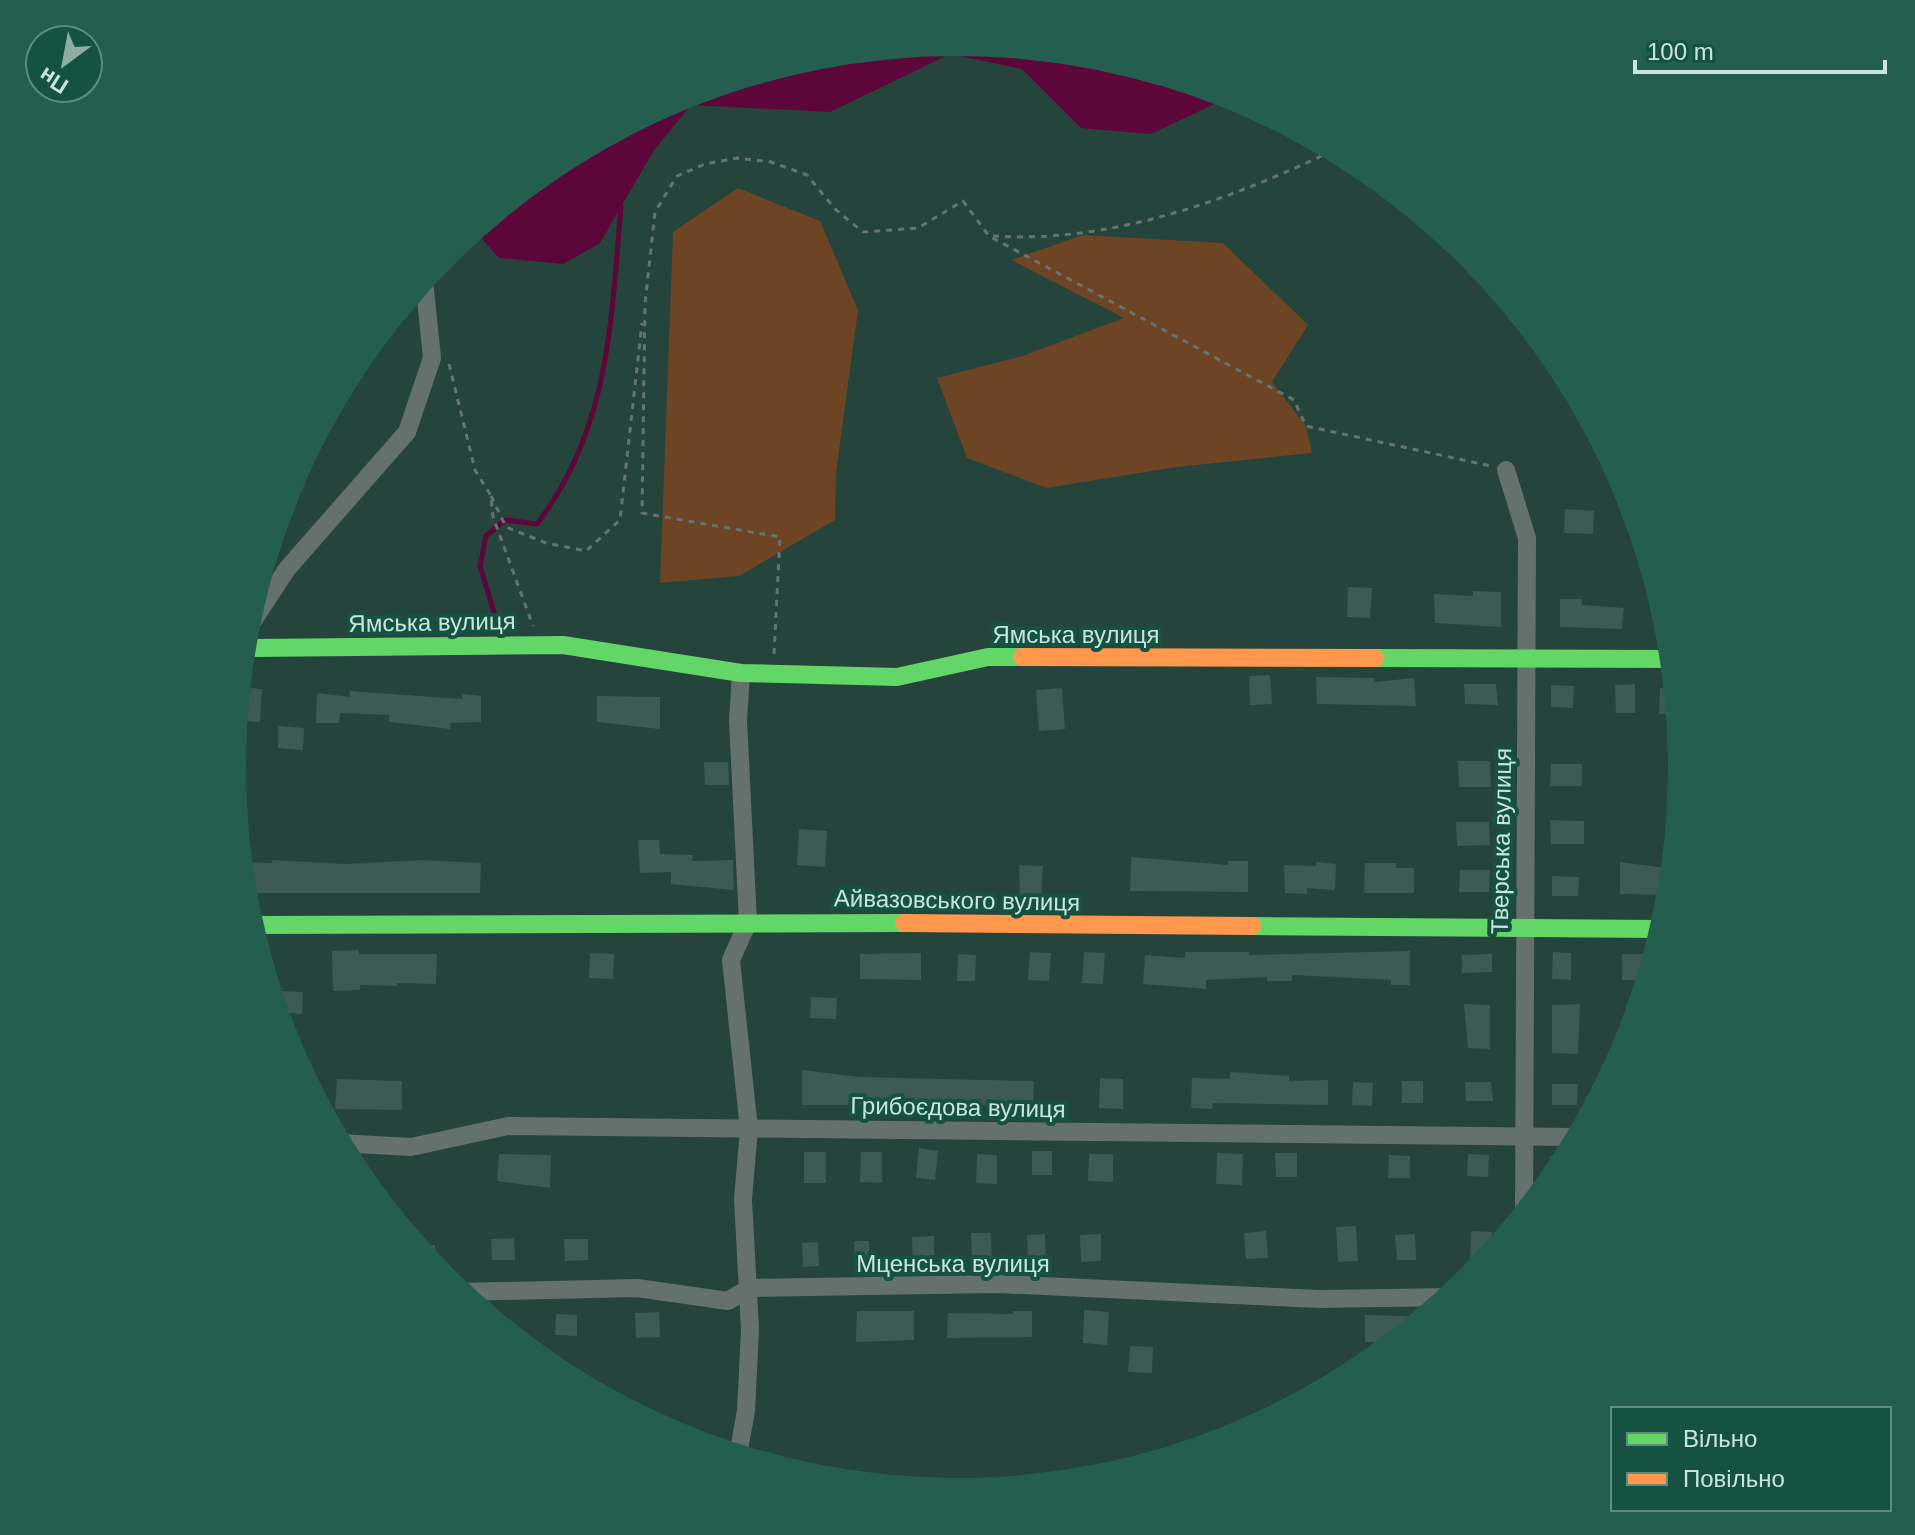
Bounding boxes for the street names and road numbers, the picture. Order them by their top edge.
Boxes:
street label: Ямська вулиця [348,607,516,637]
street label: Ямська вулиця [992,621,1160,648]
street label: Тверська вулиця [1486,748,1516,934]
street label: Айвазовського вулиця [834,884,1080,916]
street label: Грибоєдова вулиця [850,1092,1066,1122]
street label: Мценська вулиця [856,1250,1050,1277]

